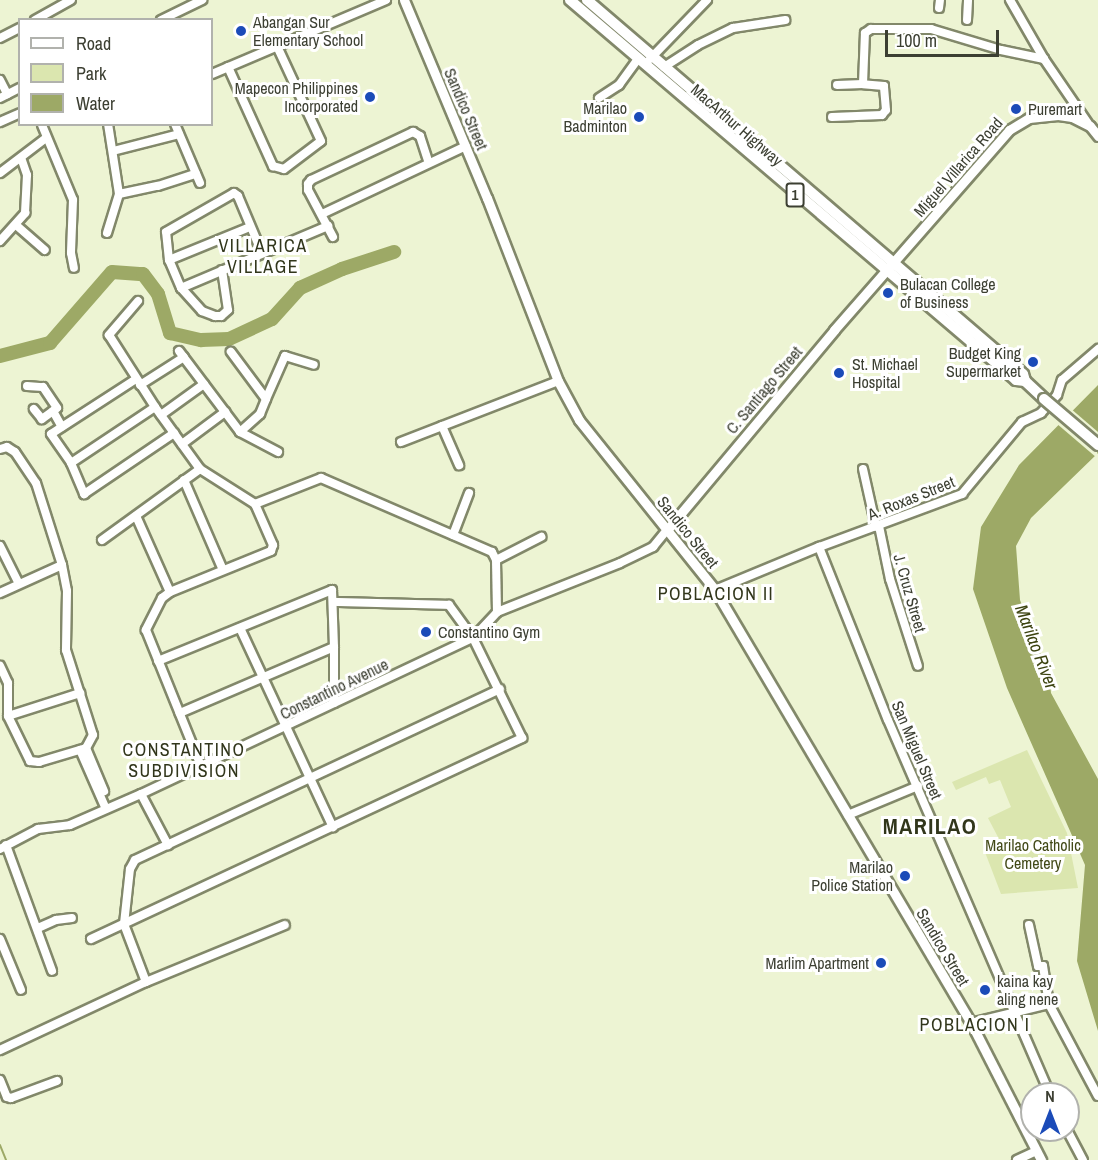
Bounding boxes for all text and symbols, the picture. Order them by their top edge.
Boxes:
place label: Abangan Sur Elementary School [253,12,363,50]
legend [18,18,213,126]
scale bar [888,18,1002,56]
marker: Abangan Sur Elementary School [234,24,248,38]
text: 100 m [896,28,937,53]
text: Road [76,31,111,56]
text: Park [76,61,106,86]
street label: Sandico Street [440,65,492,153]
place label: Mapecon Philippines Incorporated [235,78,358,116]
street label: MacArthur Highway [687,80,787,170]
marker: Mapecon Philippines Incorporated [363,90,377,104]
text: Water [76,91,115,116]
place label: Marilao Badminton [564,98,627,136]
place label: Puremart [1028,99,1082,119]
marker: Puremart [1009,102,1023,116]
marker: Marilao Badminton [632,110,646,124]
street label: Miguel Villarica Road [910,113,1006,221]
road number: 1 [784,183,806,207]
district label: VILLARICA VILLAGE [219,236,307,278]
place label: Bulacan College of Business [900,274,996,312]
marker: Bulacan College of Business [881,286,895,300]
street label: C. Santiago Street [722,342,806,438]
place label: Budget King Supermarket [946,343,1021,381]
place label: St. Michael Hospital [852,354,918,392]
marker: Budget King Supermarket [1026,355,1040,369]
marker: St. Michael Hospital [830,364,848,382]
street label: A. Roxas Street [865,472,957,524]
street label: Sandico Street [653,492,723,572]
street label: J. Cruz Street [890,552,930,634]
district label: POBLACION II [658,583,774,605]
water label: Marilao River [1010,602,1062,692]
place label: Constantino Gym [438,622,540,642]
marker: Constantino Gym [419,625,433,639]
street label: Constantino Avenue [276,654,392,724]
street label: San Miguel Street [888,698,946,802]
district label: CONSTANTINO SUBDIVISION [123,740,245,783]
district label: MARILAO [883,814,977,840]
park label: Marilao Catholic Cemetery [985,835,1081,873]
place label: Marilao Police Station [811,857,893,895]
marker: Marilao Police Station [898,869,912,883]
street label: Sandico Street [912,905,974,989]
place label: Marlim Apartment [765,953,869,973]
marker: Marlim Apartment [874,956,888,970]
place label: kaina kay aling nene [997,971,1058,1009]
marker: kaina kay aling nene [978,983,992,997]
district label: POBLACION I [920,1014,1030,1036]
north arrow [1020,1082,1080,1142]
text: N [1045,1085,1055,1107]

